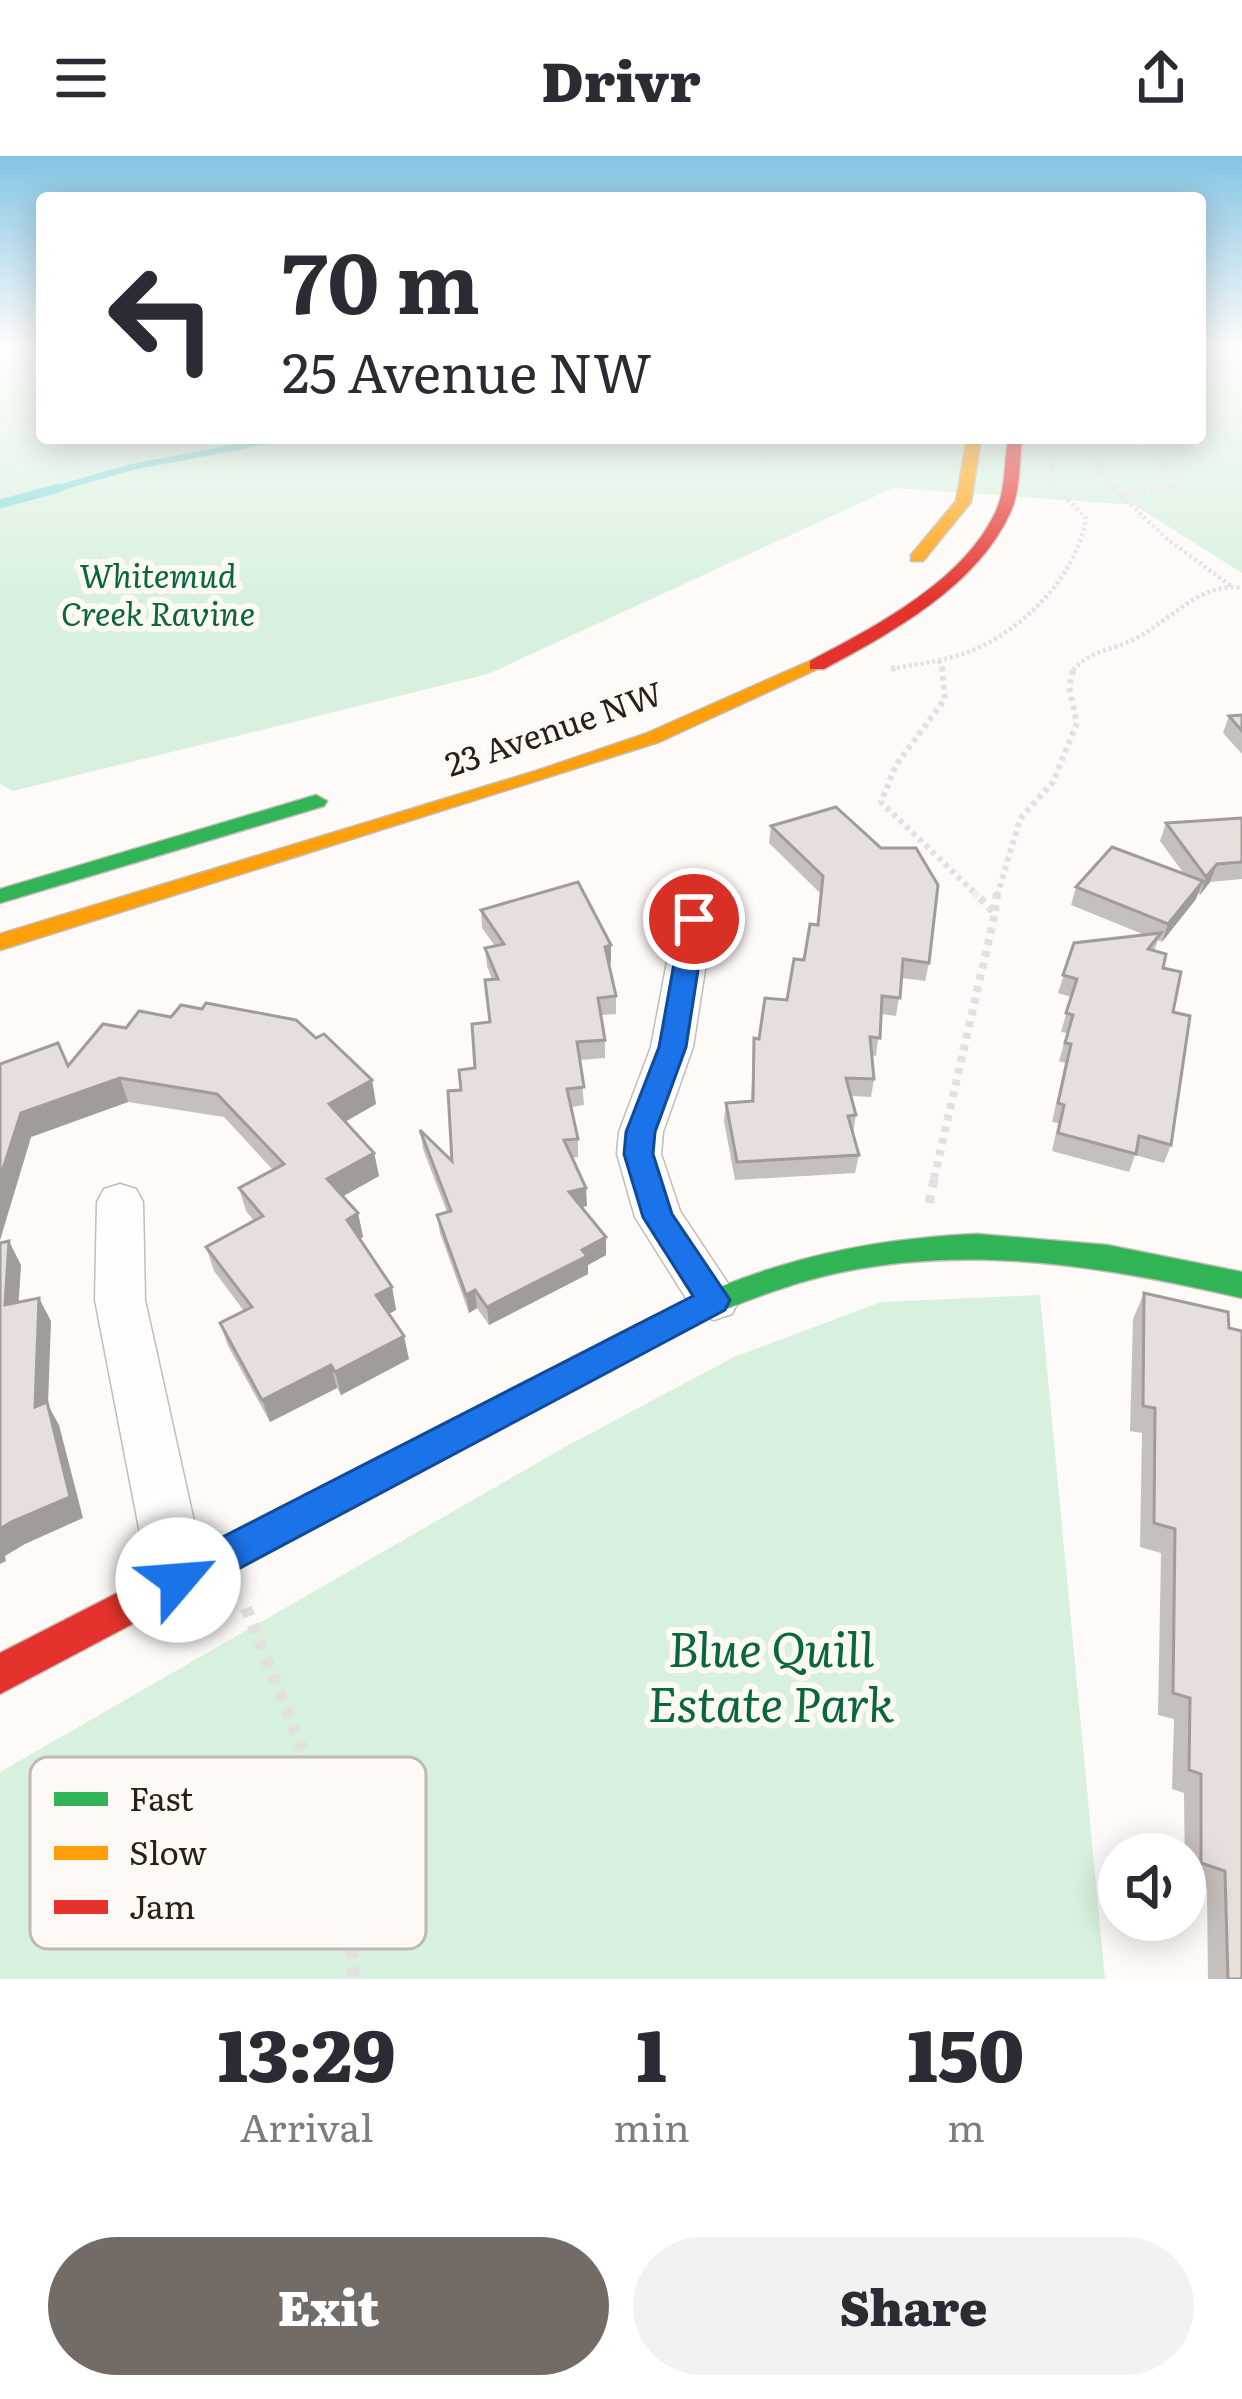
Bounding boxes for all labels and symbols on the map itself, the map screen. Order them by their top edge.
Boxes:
park label: Whitemud Creek Ravine [61,549,255,636]
street label: 23 Avenue NW [438,666,669,787]
pin [643,868,745,970]
position arrow [115,1517,241,1643]
park label: Blue Quill Estate Park [648,1611,895,1737]
legend [30,1757,426,1949]
text: Fast [129,1772,194,1821]
text: Slow [129,1826,207,1875]
text: Jam [129,1880,196,1929]

